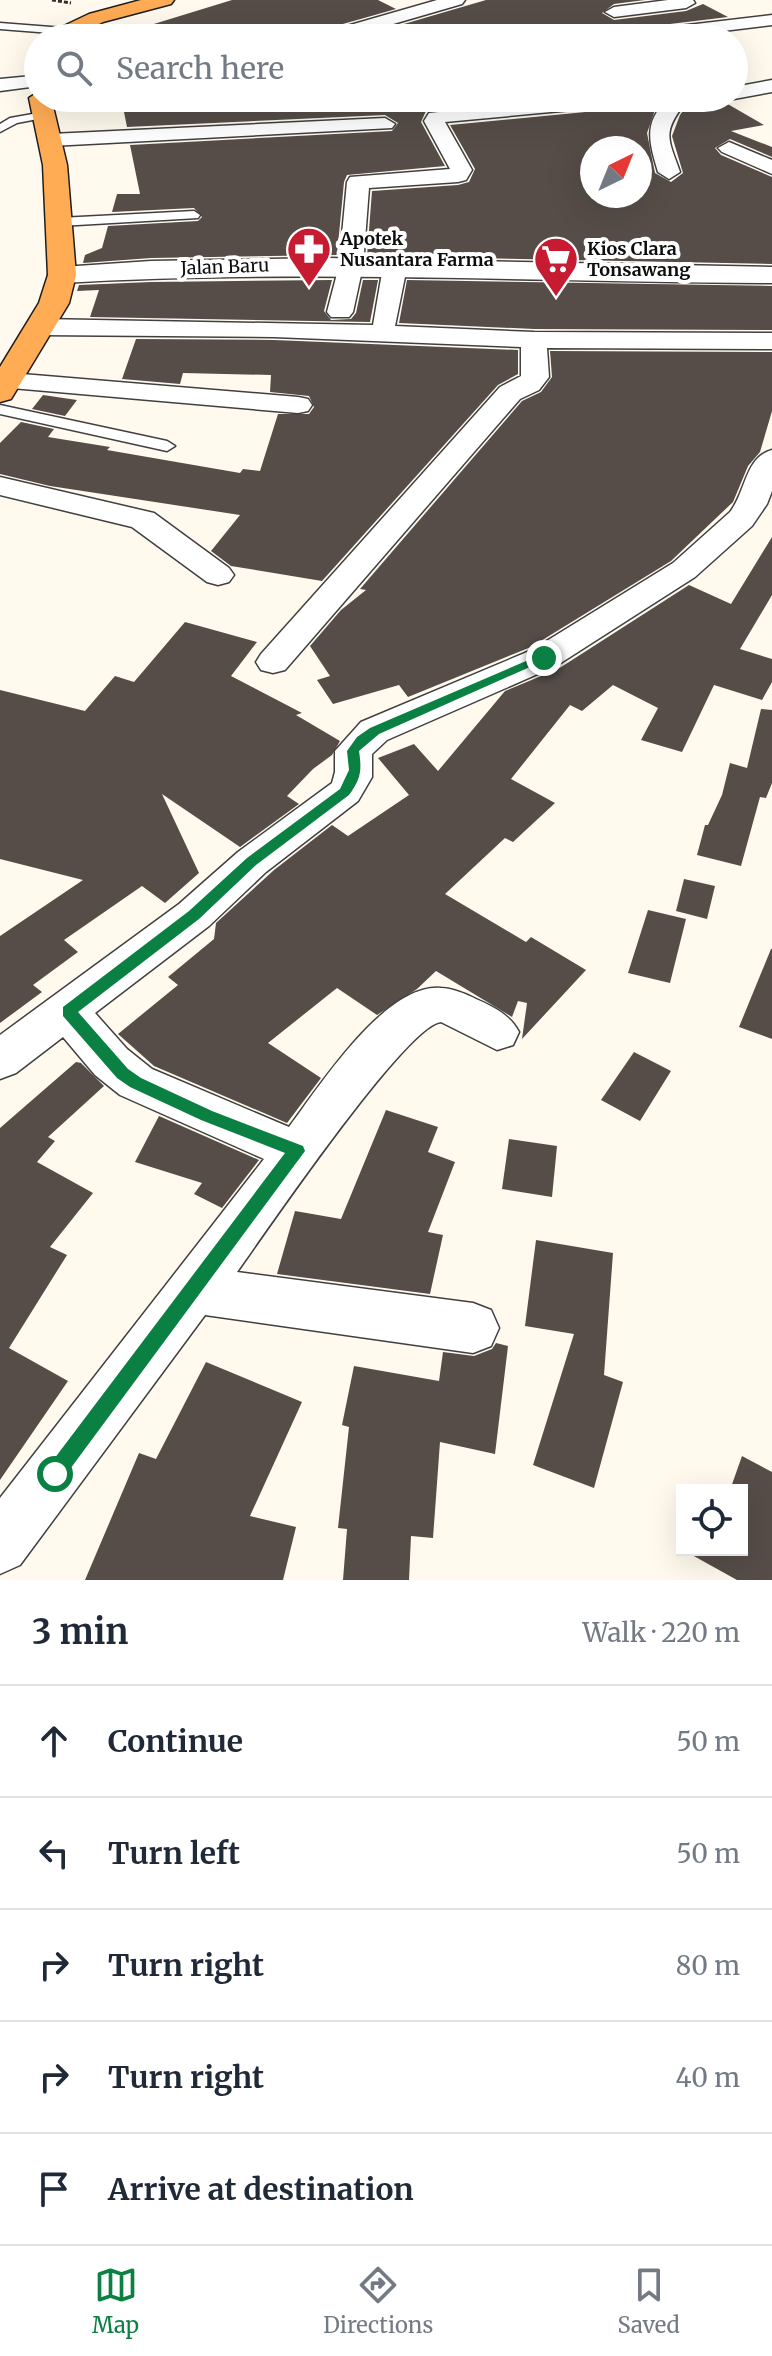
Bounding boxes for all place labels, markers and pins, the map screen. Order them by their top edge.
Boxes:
pharmacy icon: Apotek Nusantara Farma [285,225,333,288]
place label: Apotek Nusantara Farma [339,227,494,271]
supermarket icon: Kios Clara Tonsawang [532,235,580,298]
place label: Kios Clara Tonsawang [587,237,690,281]

